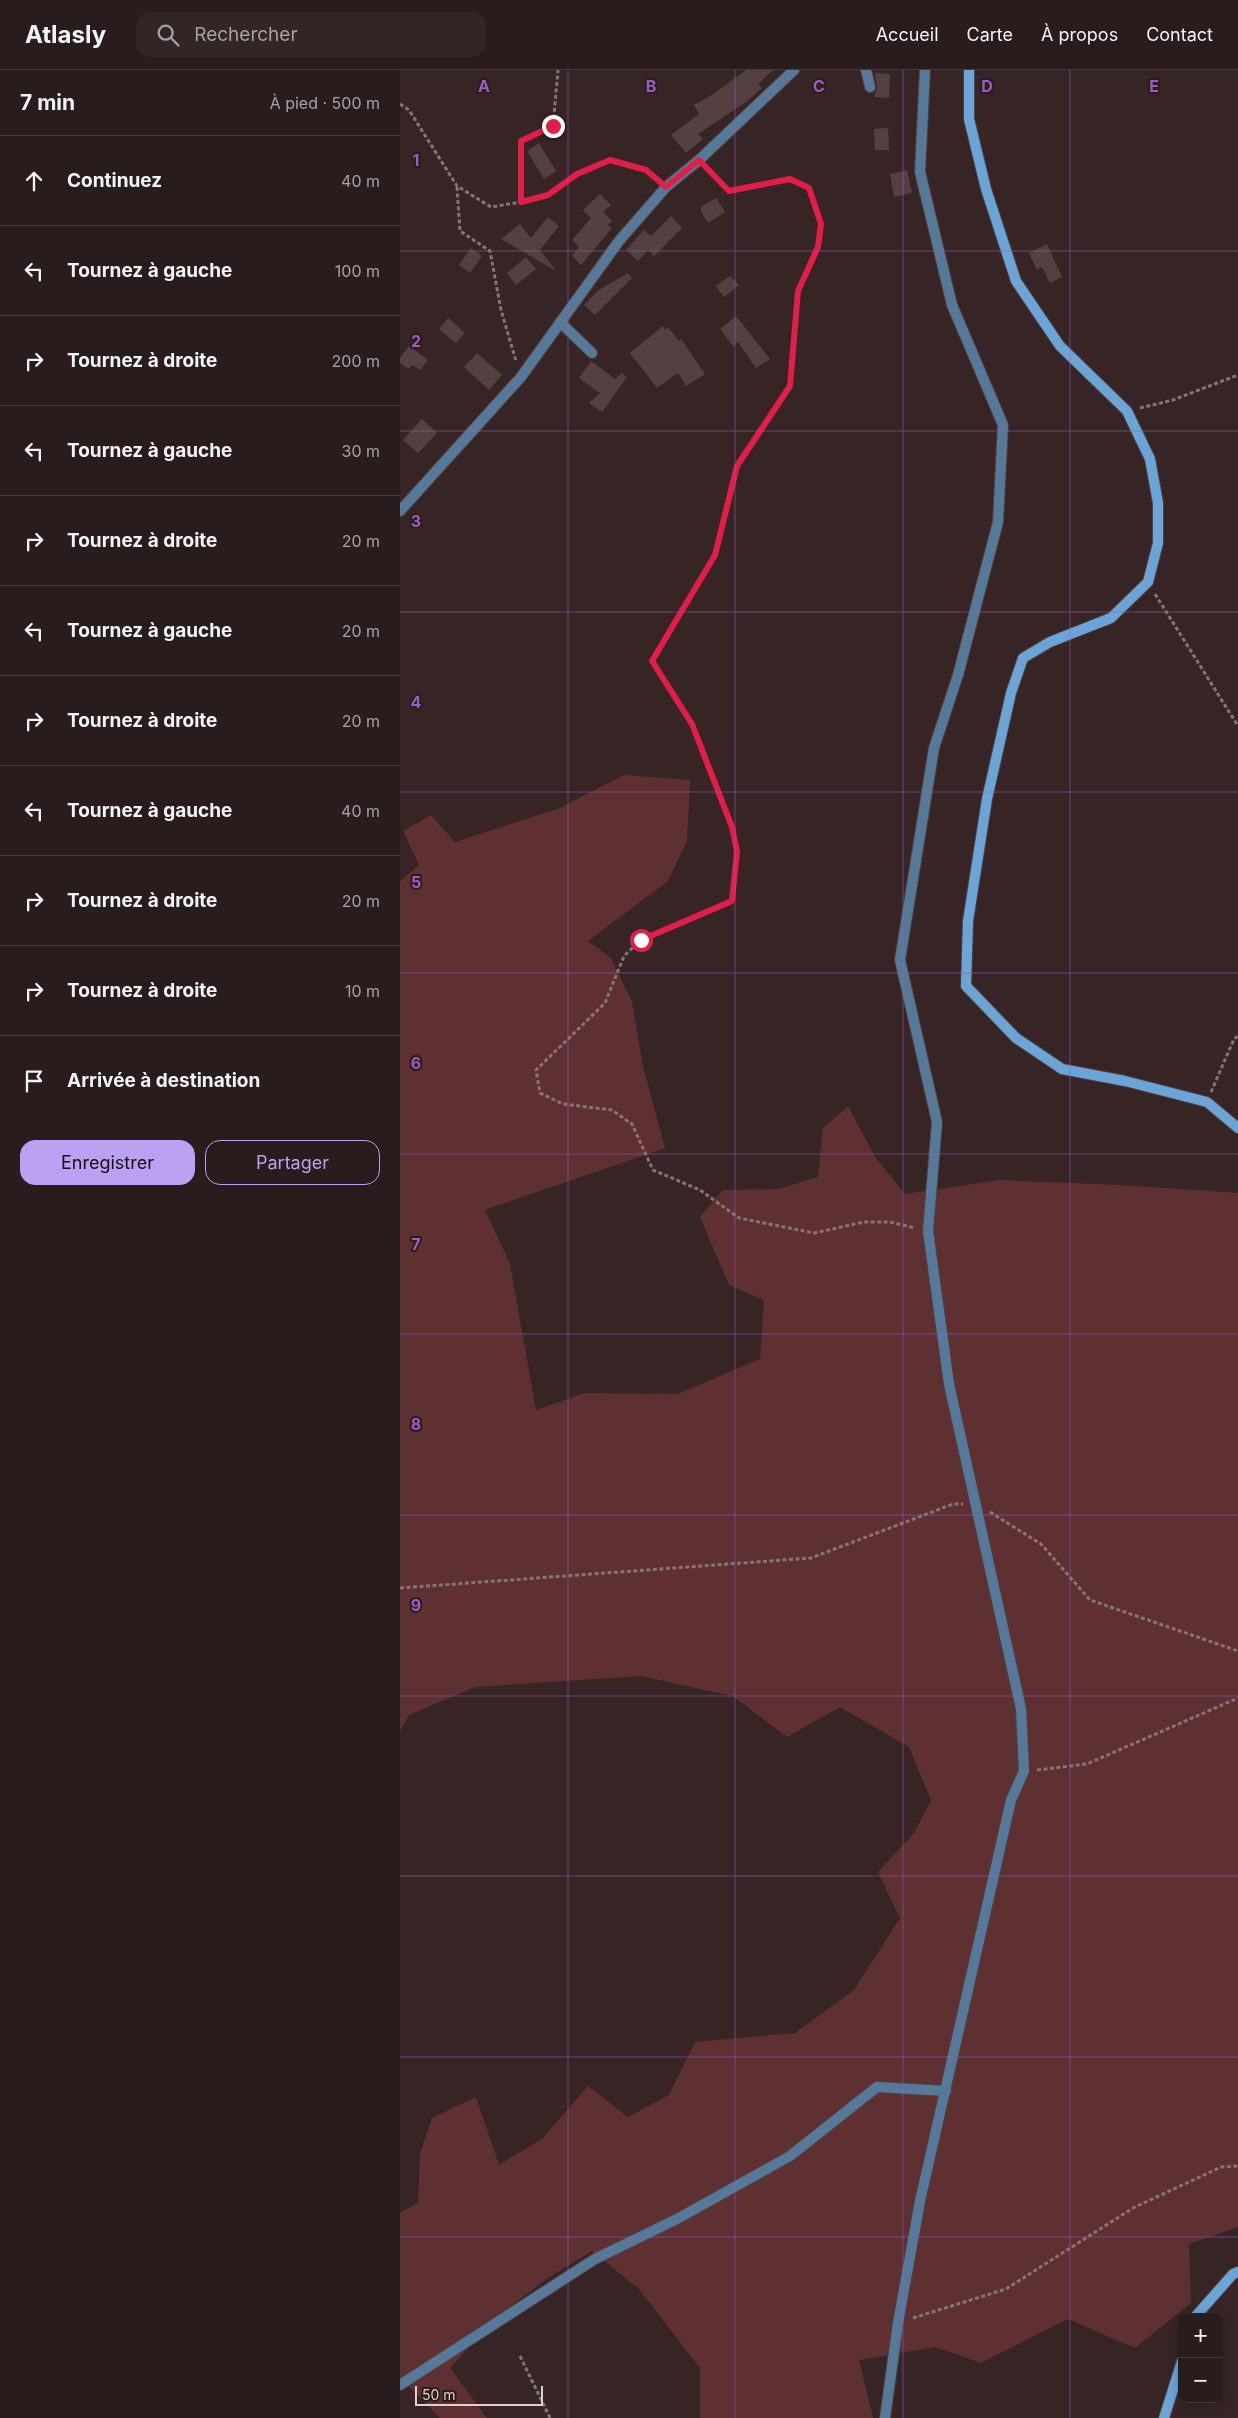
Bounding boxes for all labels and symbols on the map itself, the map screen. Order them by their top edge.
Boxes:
text: A [478,76,490,96]
text: B [646,76,656,96]
text: C [813,76,825,96]
text: D [981,76,993,96]
text: E [1149,76,1159,96]
route end [542,115,565,138]
text: 1 [413,150,419,170]
text: 2 [411,331,421,351]
text: 3 [411,511,421,531]
text: 4 [411,692,422,712]
text: 5 [411,872,421,892]
route start [630,929,653,952]
text: 6 [411,1053,421,1073]
text: 7 [411,1234,421,1254]
text: 8 [411,1414,421,1434]
text: 9 [411,1595,421,1615]
scale bar [415,2383,542,2406]

